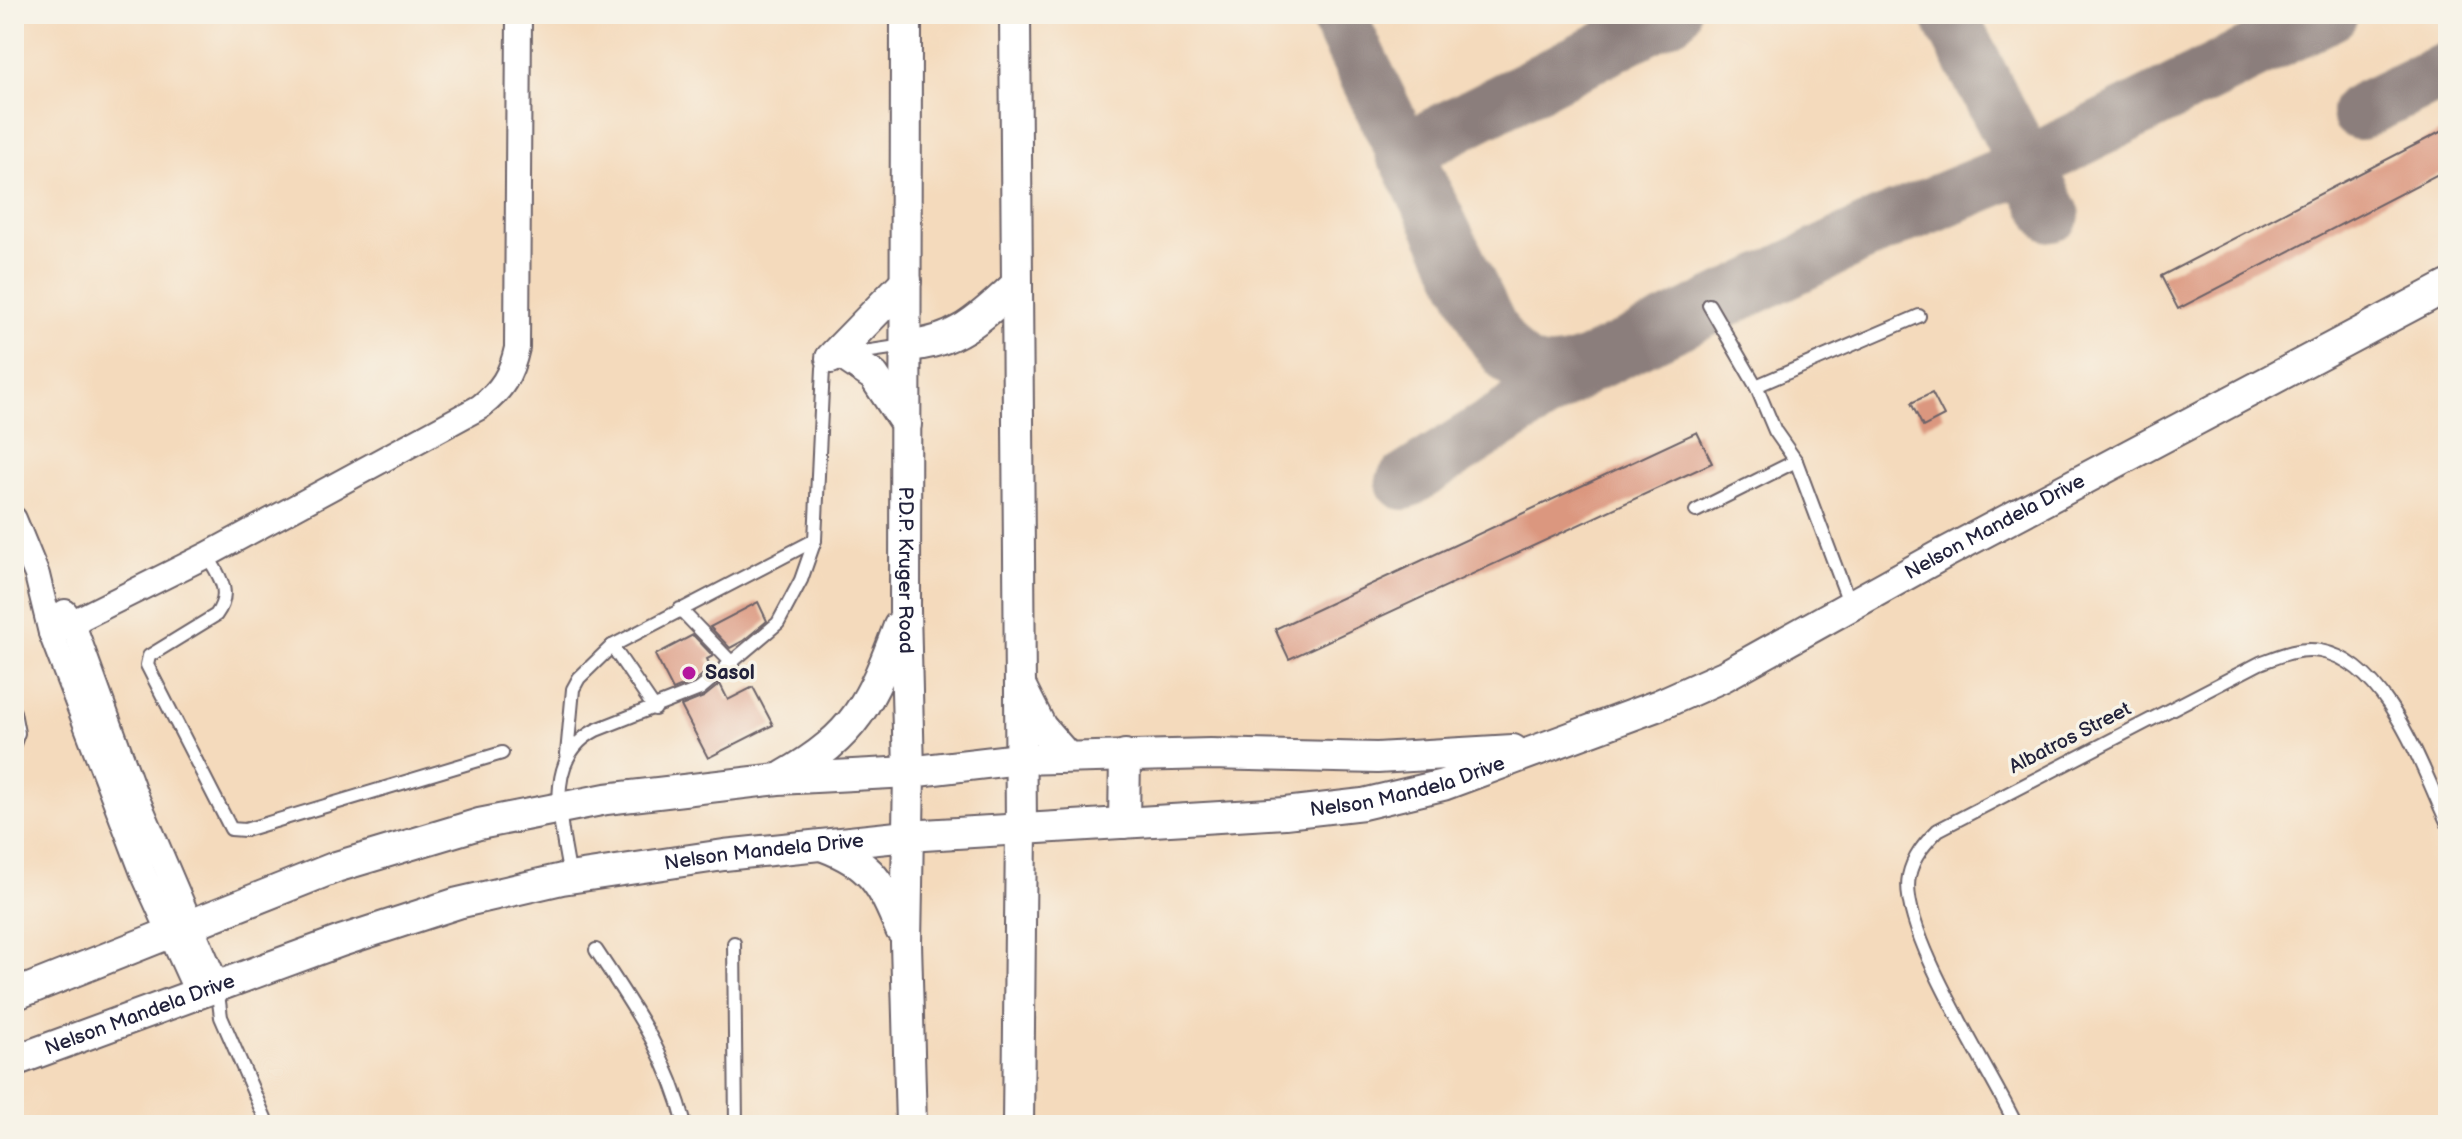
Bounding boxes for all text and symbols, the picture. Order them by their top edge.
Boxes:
street label: Nelson Mandela Drive [1901,469,2089,585]
street label: P.D.P. Kruger Road [893,486,918,654]
place label: Sasol [705,661,755,685]
marker: Sasol [680,664,698,682]
street label: Albatros Street [2005,697,2135,779]
street label: Nelson Mandela Drive [1309,751,1508,822]
street label: Nelson Mandela Drive [663,829,865,876]
street label: Nelson Mandela Drive [41,969,238,1061]

